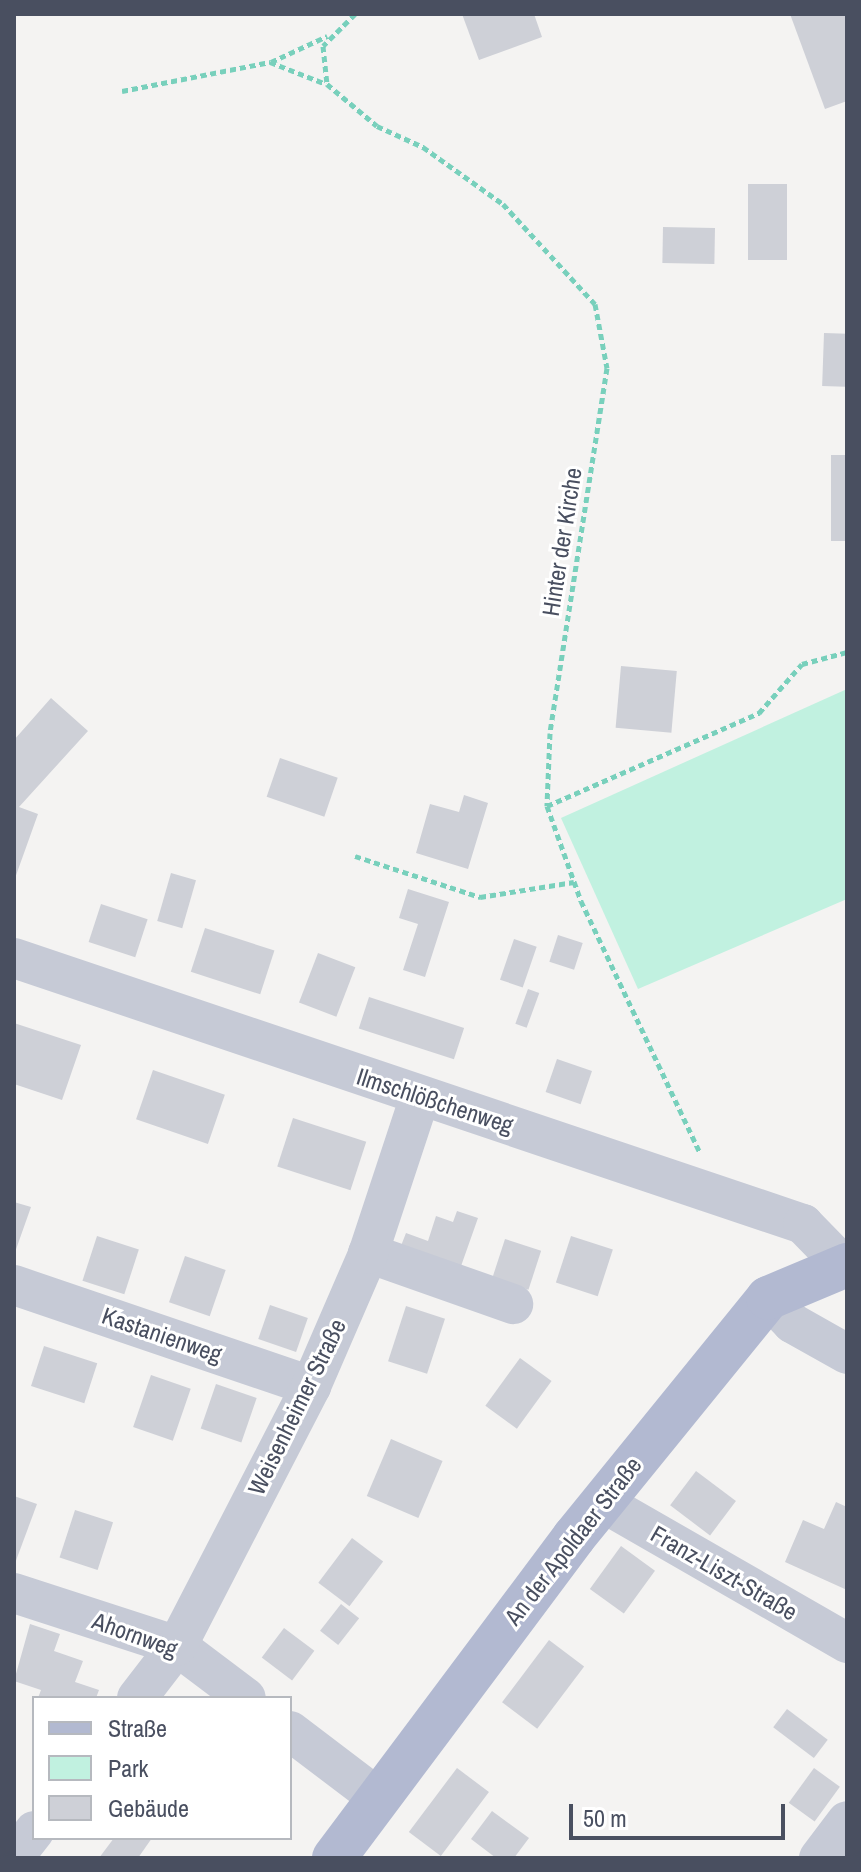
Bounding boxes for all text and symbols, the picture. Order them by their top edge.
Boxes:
street label: Hinter der Kirche [536,466,588,618]
street label: Ilmschlößchenweg [353,1062,517,1140]
street label: Kastanienweg [98,1301,226,1369]
street label: Weisenheimer Straße [242,1314,352,1500]
street label: An der Apoldaer Straße [498,1451,648,1631]
street label: Franz-Liszt-Straße [646,1520,802,1626]
street label: Ahornweg [88,1606,182,1664]
legend [32,1696,292,1840]
text: Straße [108,1712,167,1744]
text: Park [108,1752,148,1784]
scale bar [573,1788,789,1838]
text: Gebäude [108,1792,189,1824]
text: 50 m [583,1802,627,1834]

